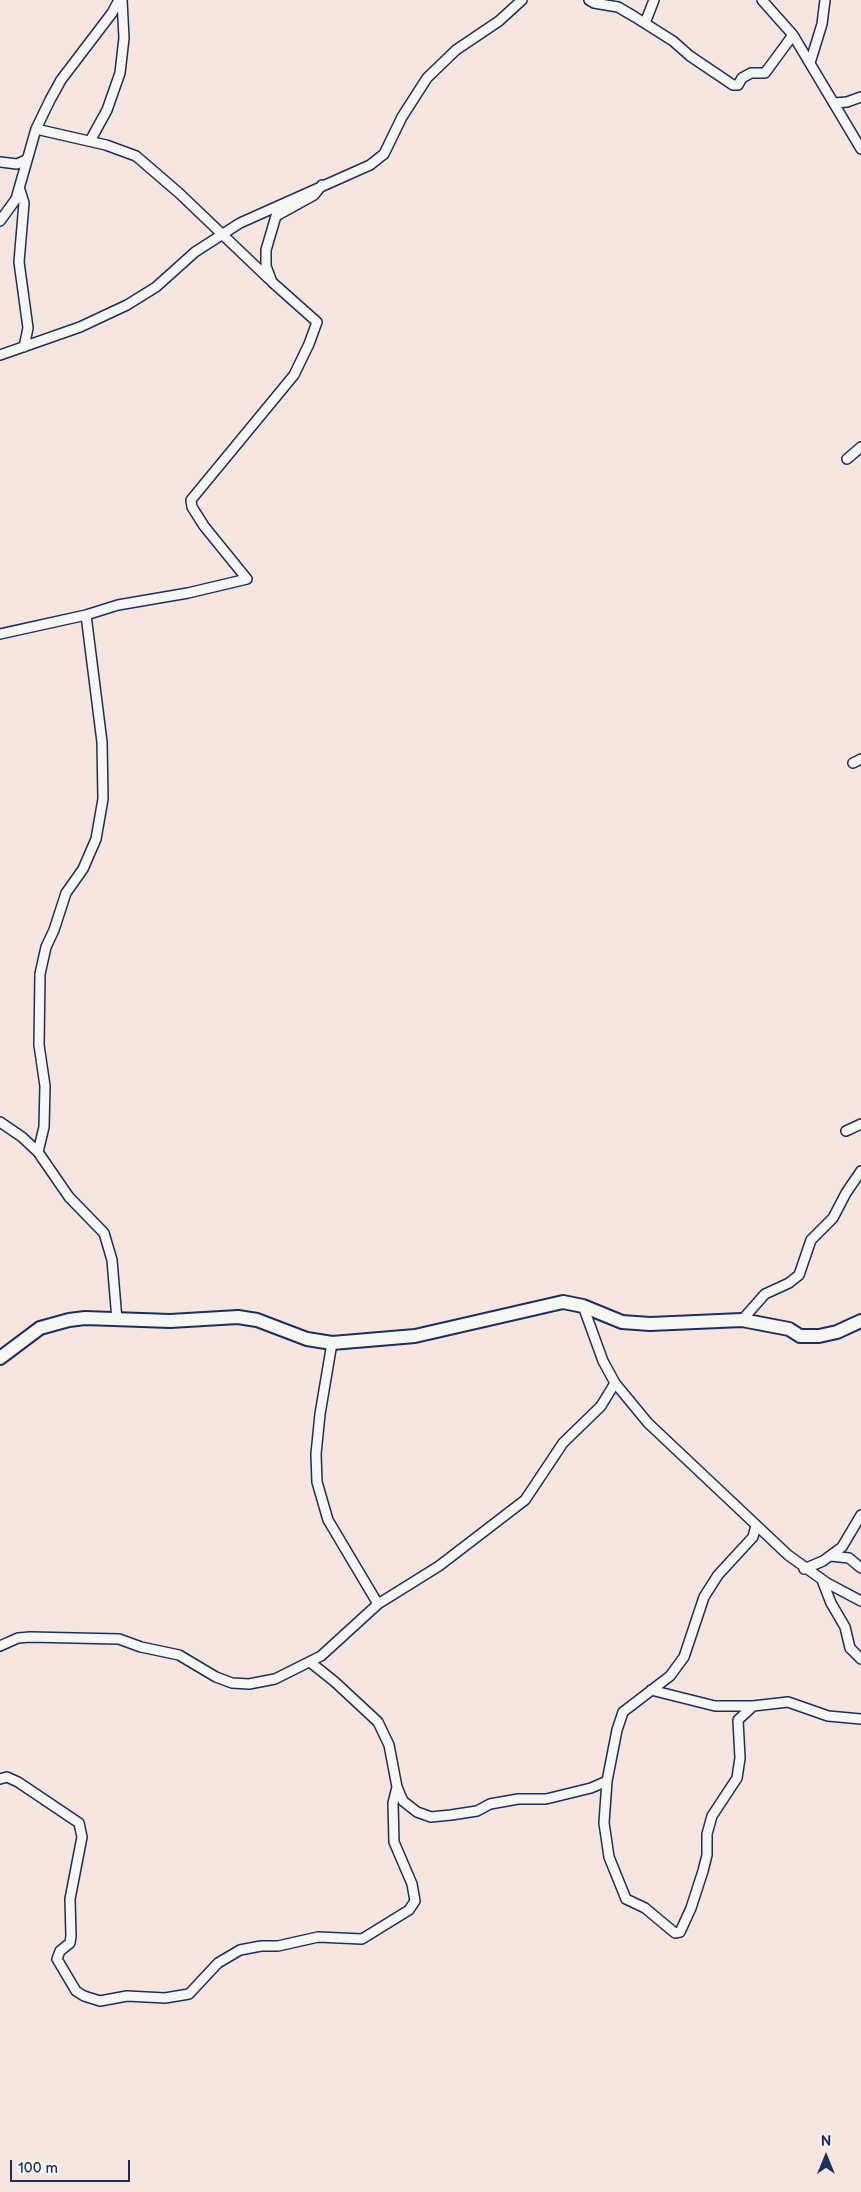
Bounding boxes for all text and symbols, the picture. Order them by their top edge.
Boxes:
north arrow [801,2132,851,2182]
text: N [821,2133,831,2150]
scale bar [12,2150,132,2182]
text: 100 m [18,2159,58,2178]

